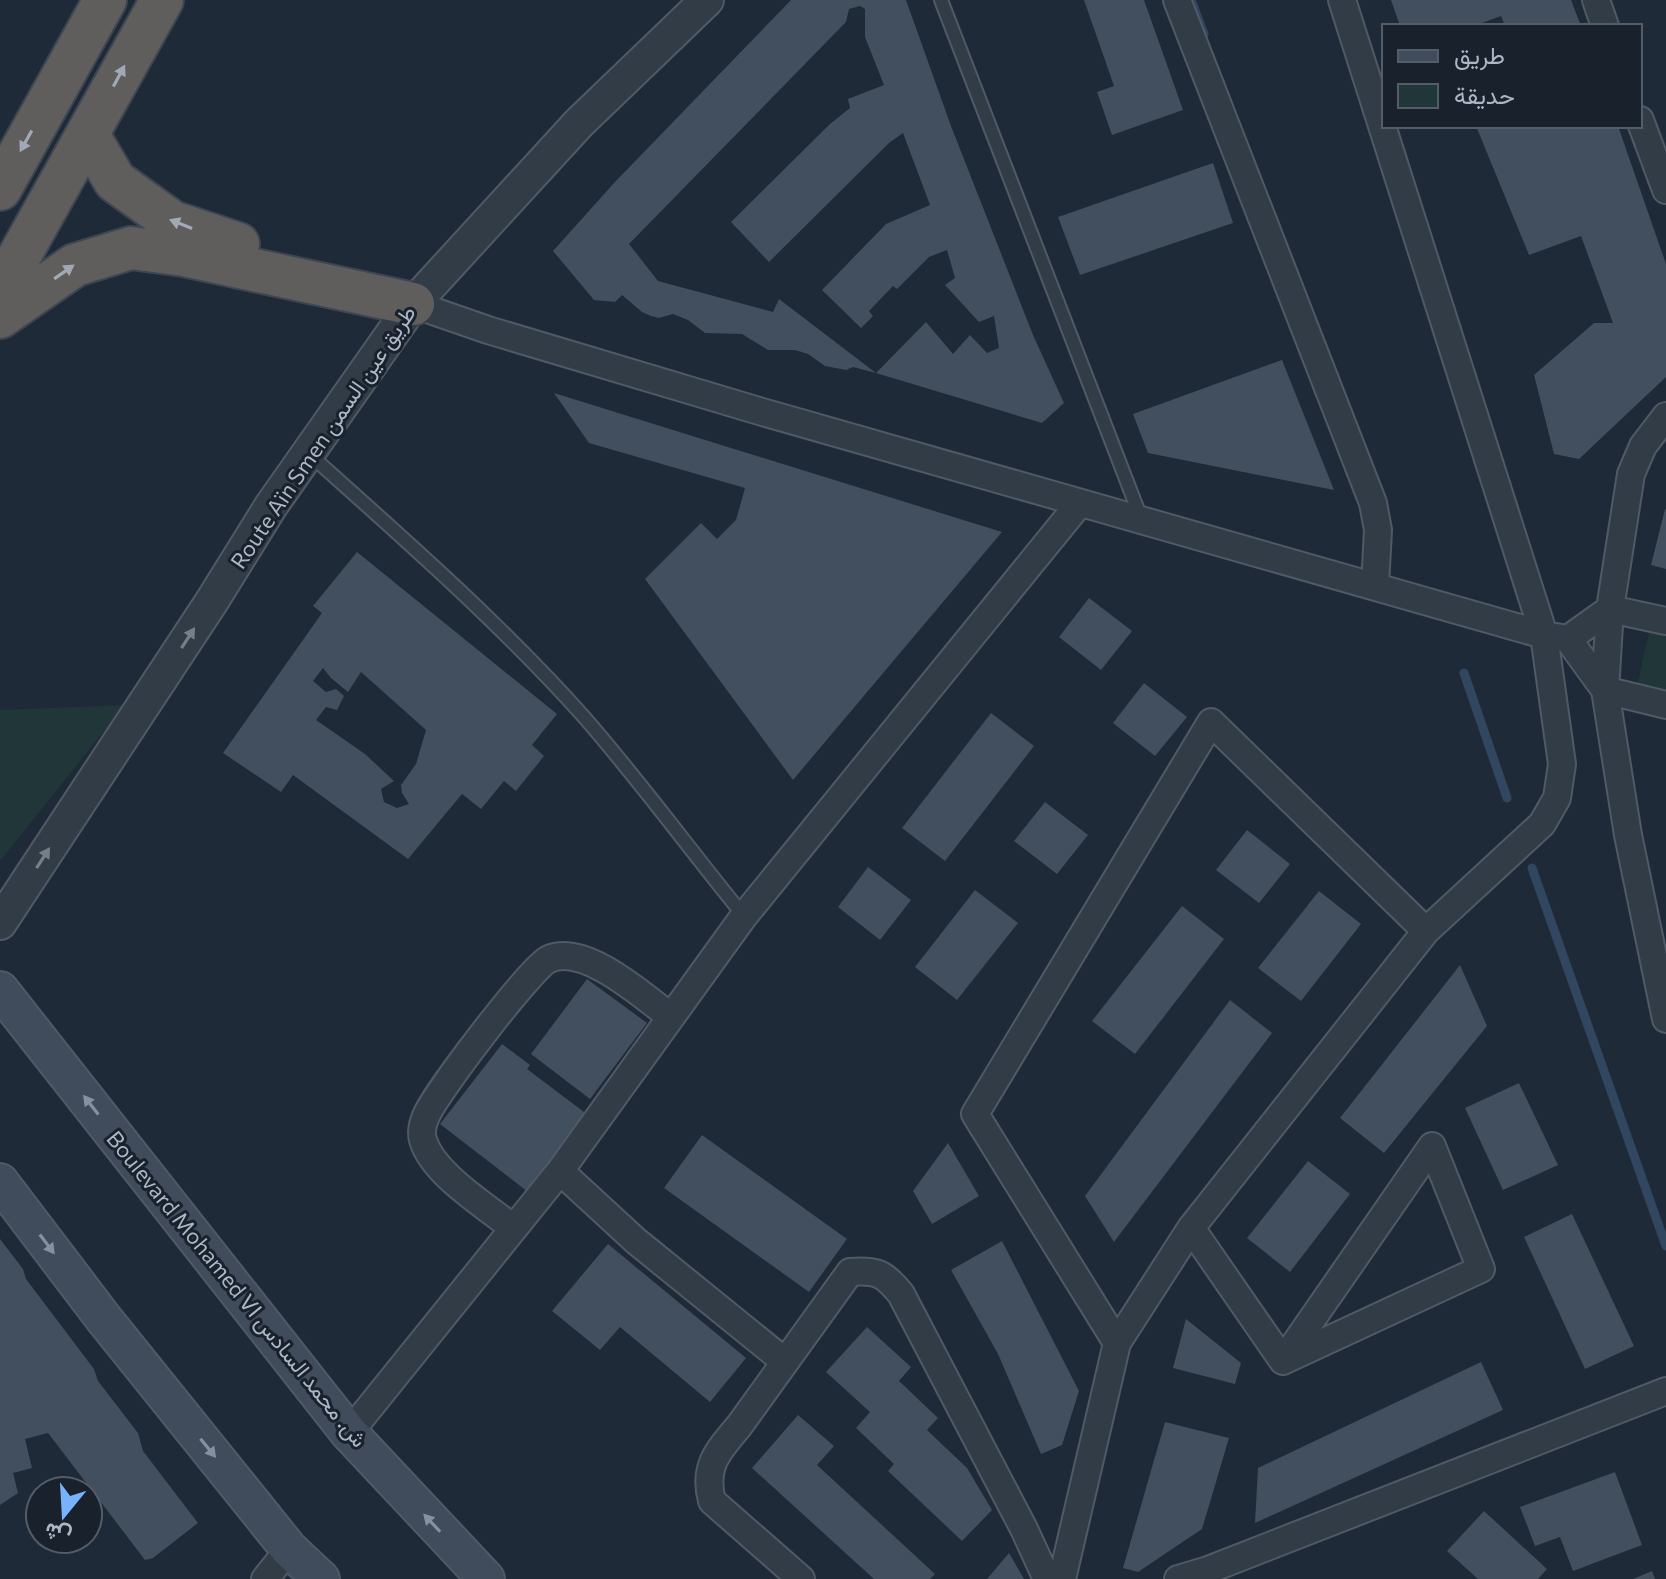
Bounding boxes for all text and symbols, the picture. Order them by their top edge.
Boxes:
legend [1382,24,1642,128]
text: طريق [1454,40,1505,71]
one-way arrow [112,65,126,87]
text: حديقة [1454,80,1515,110]
one-way arrow [19,130,33,153]
one-way arrow [169,217,193,230]
one-way arrow [53,265,74,280]
street label: Route Aïn Smen طريق عين السمن [224,300,422,574]
one-way arrow [180,627,195,648]
one-way arrow [35,848,50,869]
one-way arrow [83,1095,99,1115]
street label: Boulevard Mohamed VI ش. محمد السادس [101,1125,373,1453]
one-way arrow [39,1234,55,1254]
one-way arrow [199,1438,216,1458]
north arrow [24,1475,104,1555]
one-way arrow [423,1514,442,1533]
text: ش [41,1517,75,1551]

